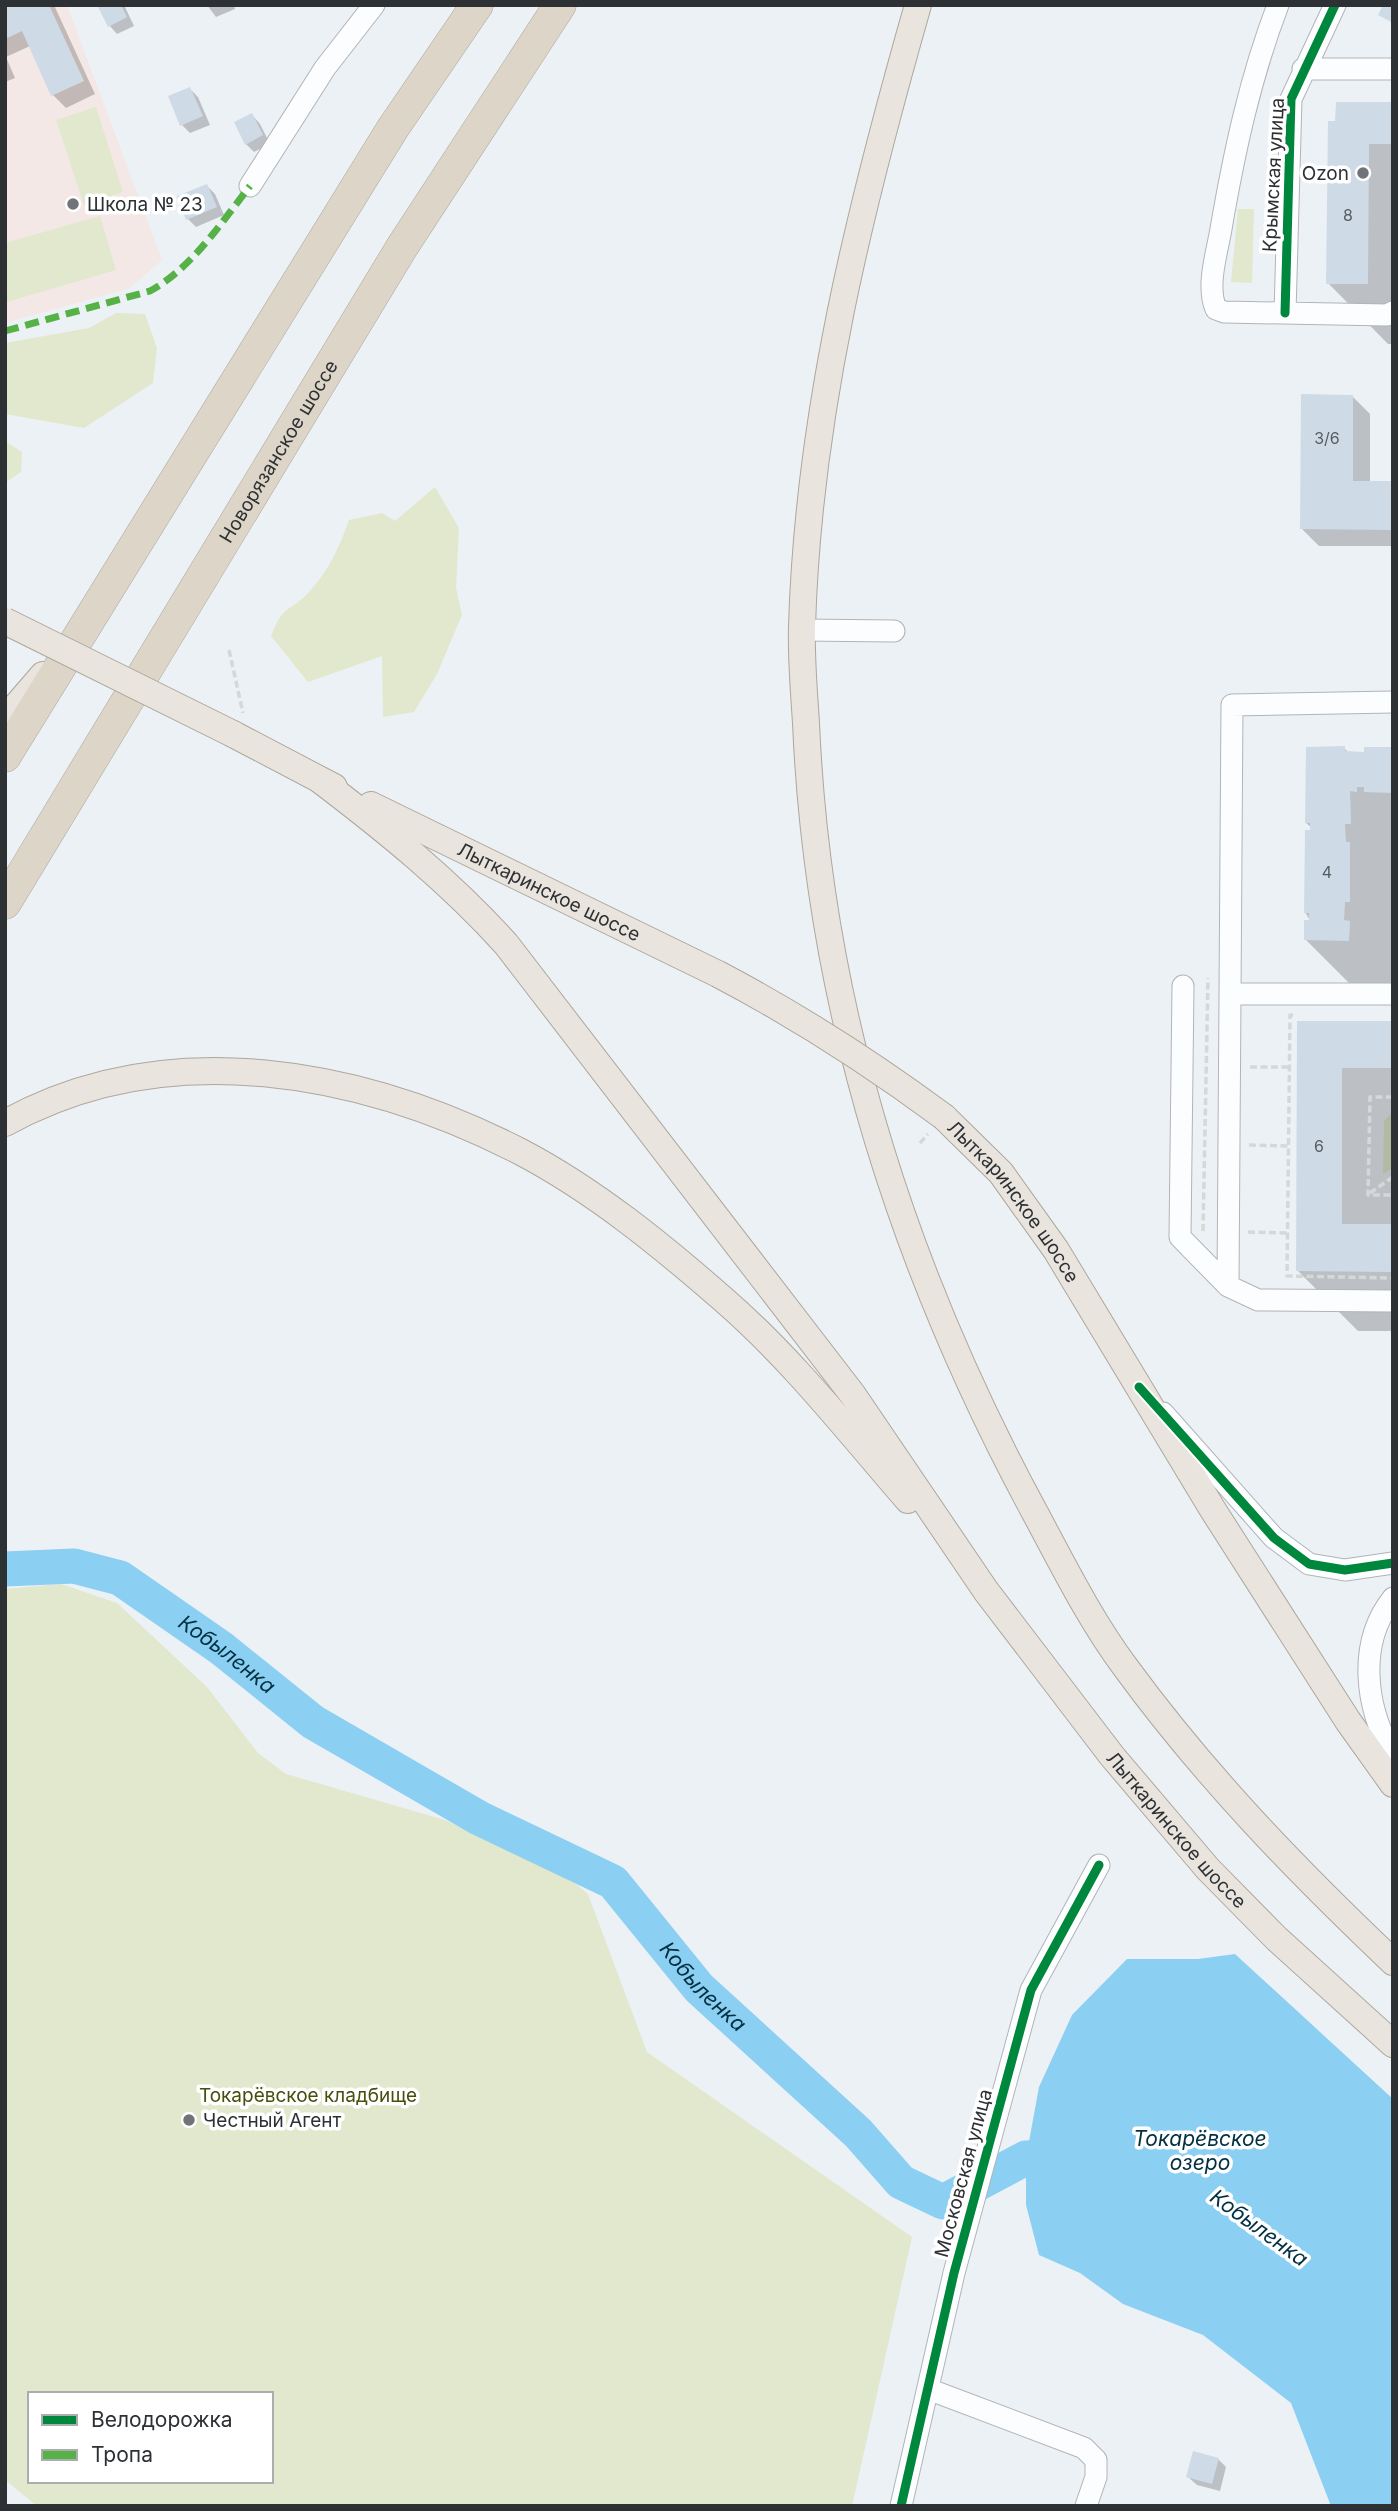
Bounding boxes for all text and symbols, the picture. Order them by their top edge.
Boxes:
street label: Крымская улица [1258,97,1289,253]
place label: Ozon [1302,162,1349,185]
marker: Ozon [1355,165,1371,181]
place label: Школа № 23 [87,193,203,216]
marker: Школа № 23 [65,196,81,212]
house number: 8 [1343,205,1353,225]
street label: Новорязанское шоссе [215,356,343,547]
house number: 3/6 [1314,428,1340,448]
street label: Лыткаринское шоссе [453,838,644,946]
house number: 4 [1322,862,1332,882]
street label: Лыткаринское шоссе [942,1116,1084,1287]
house number: 6 [1314,1136,1324,1156]
water label: Кобыленка [174,1609,281,1699]
street label: Лыткаринское шоссе [1101,1747,1251,1913]
water label: Кобыленка [655,1937,751,2037]
park label: Токарёвское кладбище [199,2084,417,2107]
street label: Московская улица [930,2087,997,2260]
place label: Честный Агент [203,2109,342,2132]
marker: Честный Агент [181,2112,197,2128]
water label: Токарёвское озеро [1133,2126,1267,2175]
water label: Кобыленка [1206,2184,1313,2271]
legend [28,2392,273,2483]
text: Велодорожка [91,2407,233,2432]
text: Тропа [91,2442,153,2467]

